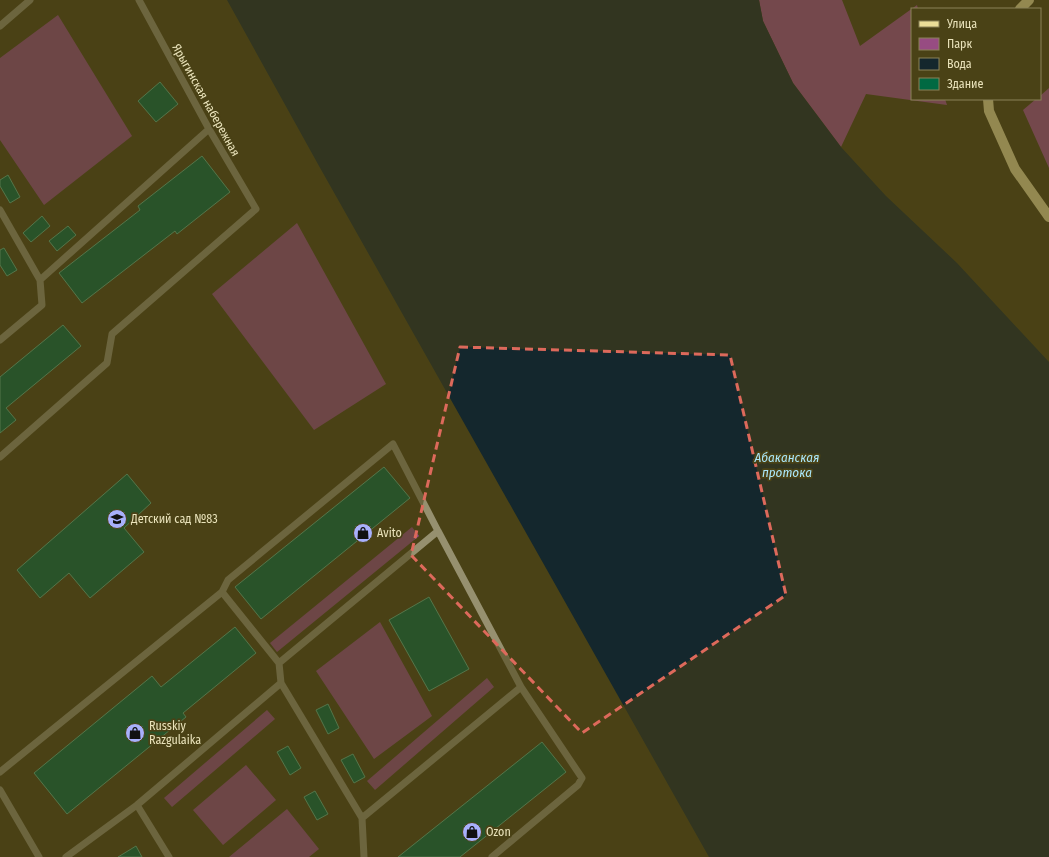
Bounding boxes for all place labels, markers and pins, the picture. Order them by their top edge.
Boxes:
school or university icon: Детский сад №83 [106,508,128,530]
place label: Детский сад №83 [130,512,218,526]
shop icon: Avito [352,522,374,544]
place label: Avito [377,526,402,540]
place label: Russkiy Razgulaika [149,719,201,747]
shop icon: Russkiy Razgulaika [124,722,146,744]
shop icon: Ozon [461,821,483,843]
place label: Ozon [486,825,511,839]

